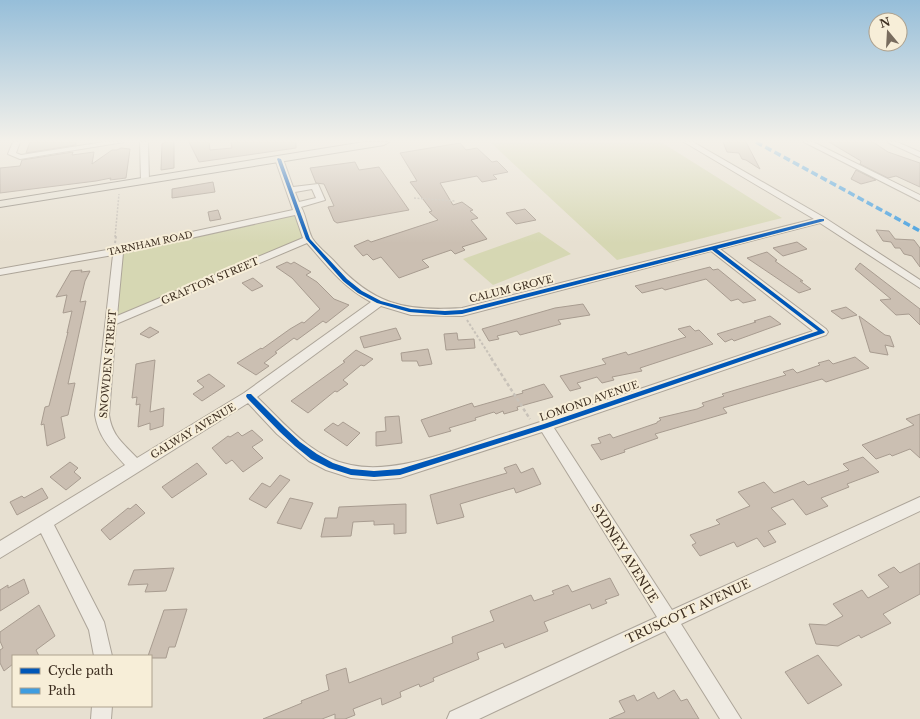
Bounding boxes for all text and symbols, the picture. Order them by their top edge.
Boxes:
north arrow [868,12,908,52]
text: N [878,14,893,31]
street label: TARNHAM ROAD [107,229,193,257]
street label: GRAFTON STREET [159,255,261,307]
street label: CALUM GROVE [468,272,554,306]
street label: SNOWDEN STREET [97,309,119,419]
street label: LOMOND AVENUE [538,378,640,424]
street label: GALWAY AVENUE [148,400,238,462]
street label: SYDNEY AVENUE [588,501,662,606]
street label: TRUSCOTT AVENUE [623,575,753,647]
legend [12,655,152,707]
text: Cycle path [48,663,113,678]
text: Path [48,683,76,698]

